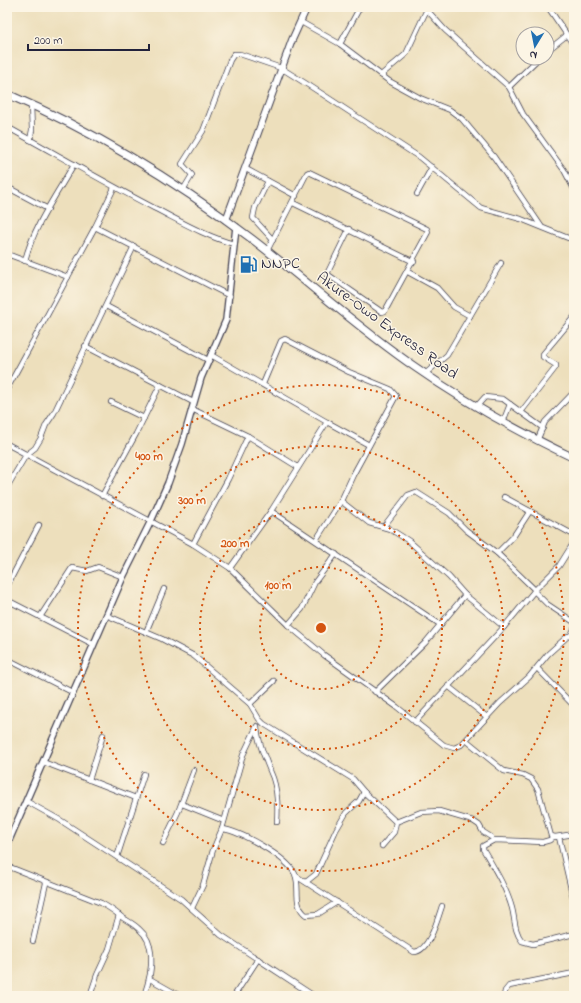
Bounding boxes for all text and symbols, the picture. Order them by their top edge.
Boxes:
scale bar [28,26,149,52]
north arrow [515,26,555,66]
text: 200 m [34,32,63,50]
text: N [528,46,538,63]
place label: NNPC [261,252,300,276]
fuel station icon: NNPC [238,254,258,274]
street label: Akure-Owo Express Road [311,266,463,386]
text: 400 m [134,448,163,466]
text: 300 m [177,492,207,510]
text: 200 m [220,535,250,553]
text: 100 m [265,577,292,595]
centre of rings [314,621,328,635]

